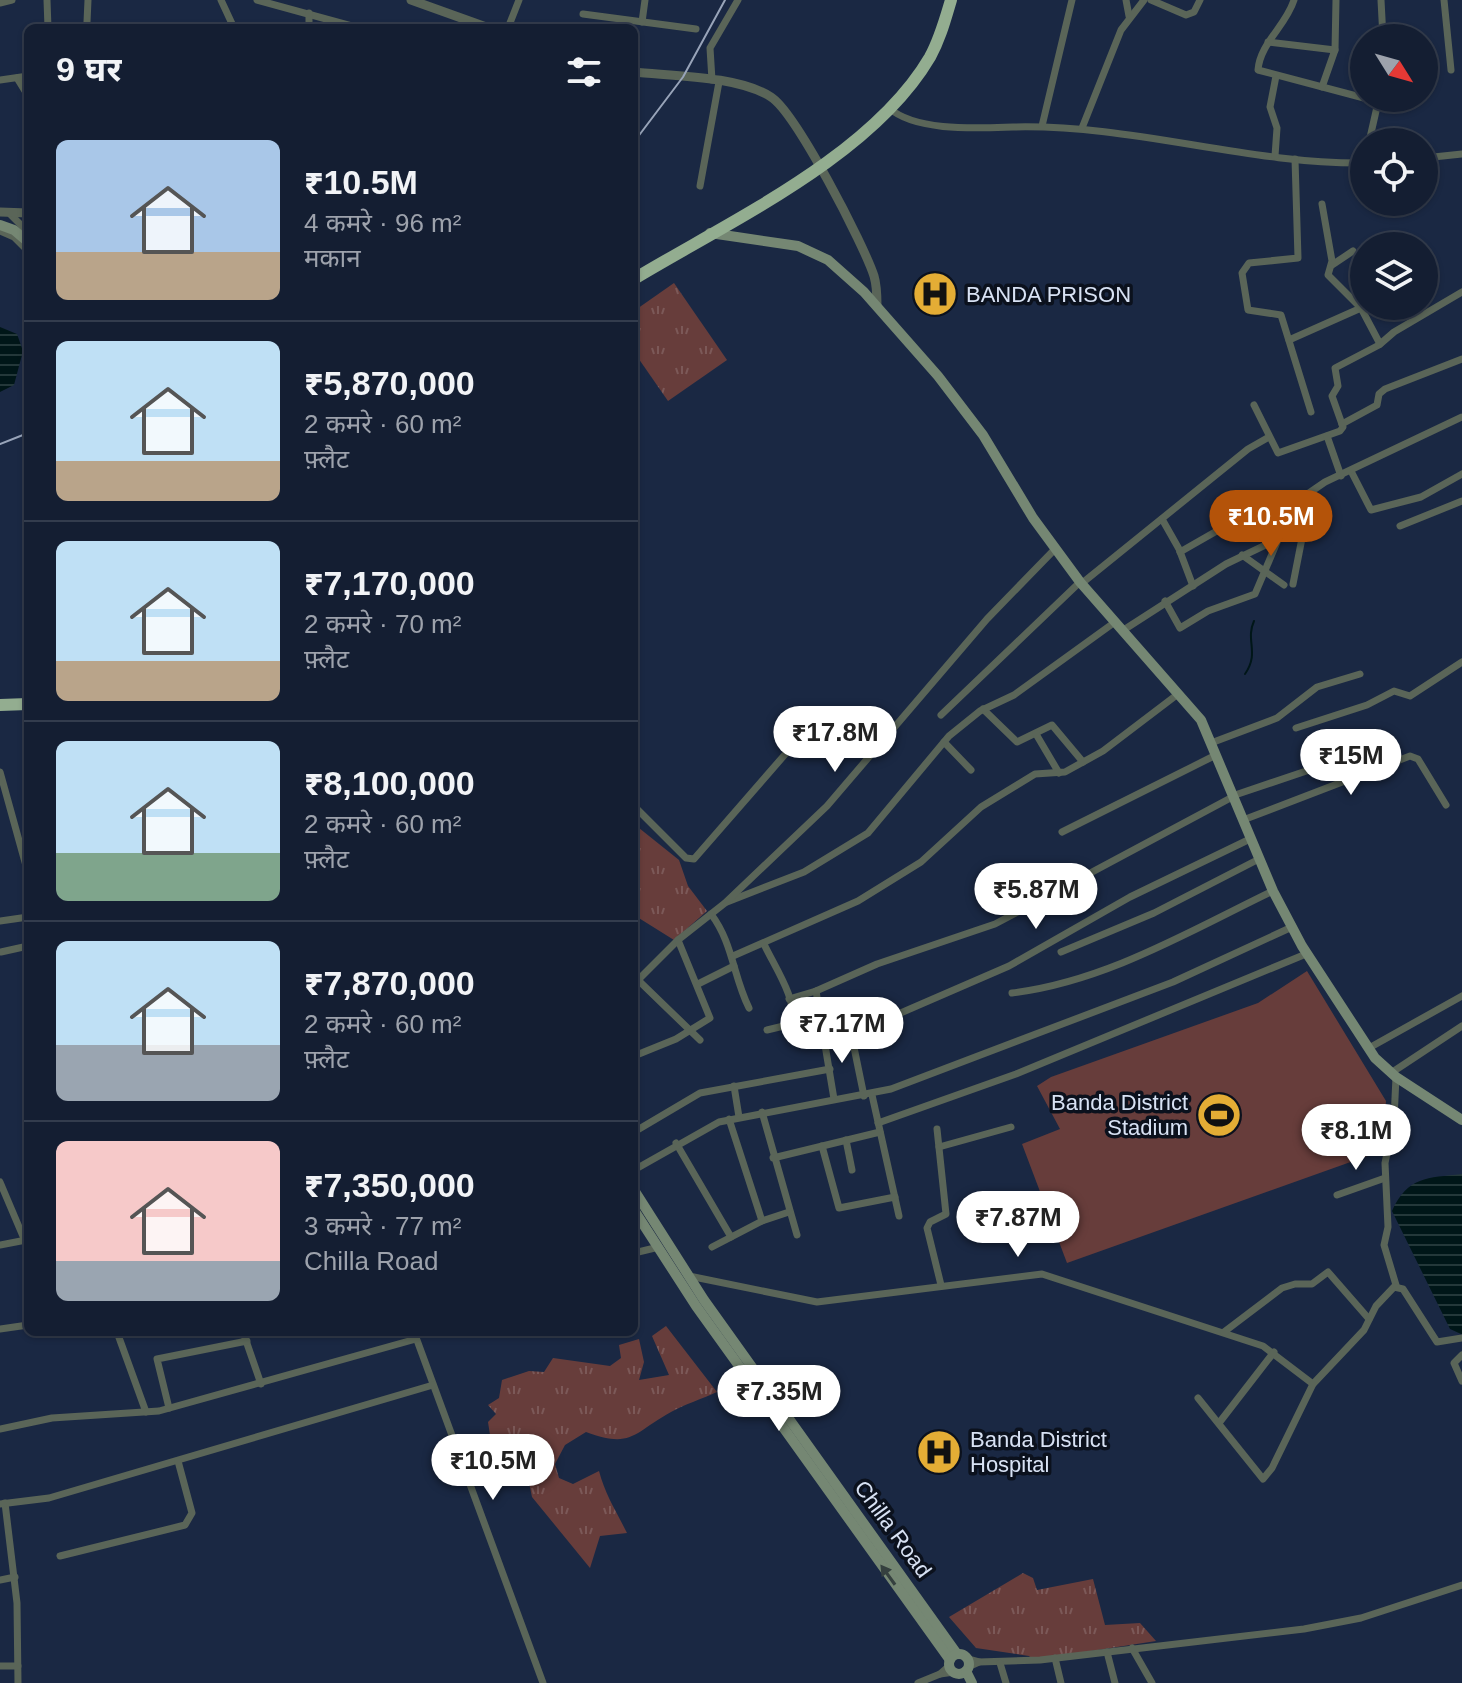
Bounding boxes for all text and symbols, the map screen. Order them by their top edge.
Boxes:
north arrow [1350,24,1438,112]
map controls [1350,24,1438,320]
text: 9 घर [56,50,121,88]
icon: filters [562,50,606,94]
button: locate [1350,128,1438,216]
text: ₹10.5M [304,163,418,201]
icon: home [120,172,216,268]
text: 4 कमरे · 96 m² [304,208,461,238]
button: layers [1350,232,1438,320]
text: मकान [304,243,361,273]
hospital icon: BANDA PRISON [911,270,959,318]
place label: BANDA PRISON [966,282,1131,307]
text: ₹5,870,000 [304,364,475,402]
icon: home [120,373,216,469]
text: 2 कमरे · 60 m² [304,409,461,439]
text: फ़्लैट [304,444,349,474]
pin: ₹10.5M [1206,490,1336,558]
text: ₹10.5M [1227,501,1315,531]
text: ₹7,170,000 [304,564,475,602]
icon: home [120,573,216,669]
text: 2 कमरे · 70 m² [304,609,461,639]
text: फ़्लैट [304,644,349,674]
pin: ₹17.8M [770,706,900,774]
text: ₹17.8M [791,717,879,747]
pin: ₹15M [1304,729,1398,797]
text: ₹15M [1318,740,1384,770]
text: ₹8,100,000 [304,764,475,802]
icon: home [120,773,216,869]
text: 2 कमरे · 60 m² [304,809,461,839]
text: फ़्लैट [304,844,349,874]
pin: ₹5.87M [971,863,1101,931]
text: ₹5.87M [992,874,1080,904]
text: ₹7,870,000 [304,964,475,1002]
icon: home [120,973,216,1069]
pin: ₹7.17M [777,997,907,1065]
text: ₹7.17M [798,1008,886,1038]
text: 2 कमरे · 60 m² [304,1009,461,1039]
text: फ़्लैट [304,1044,349,1074]
place label: Banda District Stadium [1051,1090,1188,1140]
sports icon: Banda District Stadium [1195,1091,1243,1139]
pin: ₹8.1M [1300,1104,1412,1172]
text: ₹8.1M [1320,1115,1392,1145]
text: ₹7,350,000 [304,1166,475,1204]
icon: home [120,1173,216,1269]
pin: ₹7.87M [953,1191,1083,1259]
text: ₹7.87M [974,1202,1062,1232]
text: 3 कमरे · 77 m² [304,1211,461,1241]
text: Chilla Road [304,1246,438,1276]
pin: ₹7.35M [714,1365,844,1433]
text: ₹7.35M [735,1376,823,1406]
place label: Banda District Hospital [970,1427,1107,1477]
hospital icon: Banda District Hospital [915,1428,963,1476]
pin: ₹10.5M [428,1434,558,1502]
text: ₹10.5M [449,1445,537,1475]
street label: Chilla Road [849,1476,937,1582]
one-way arrow [881,1564,896,1585]

